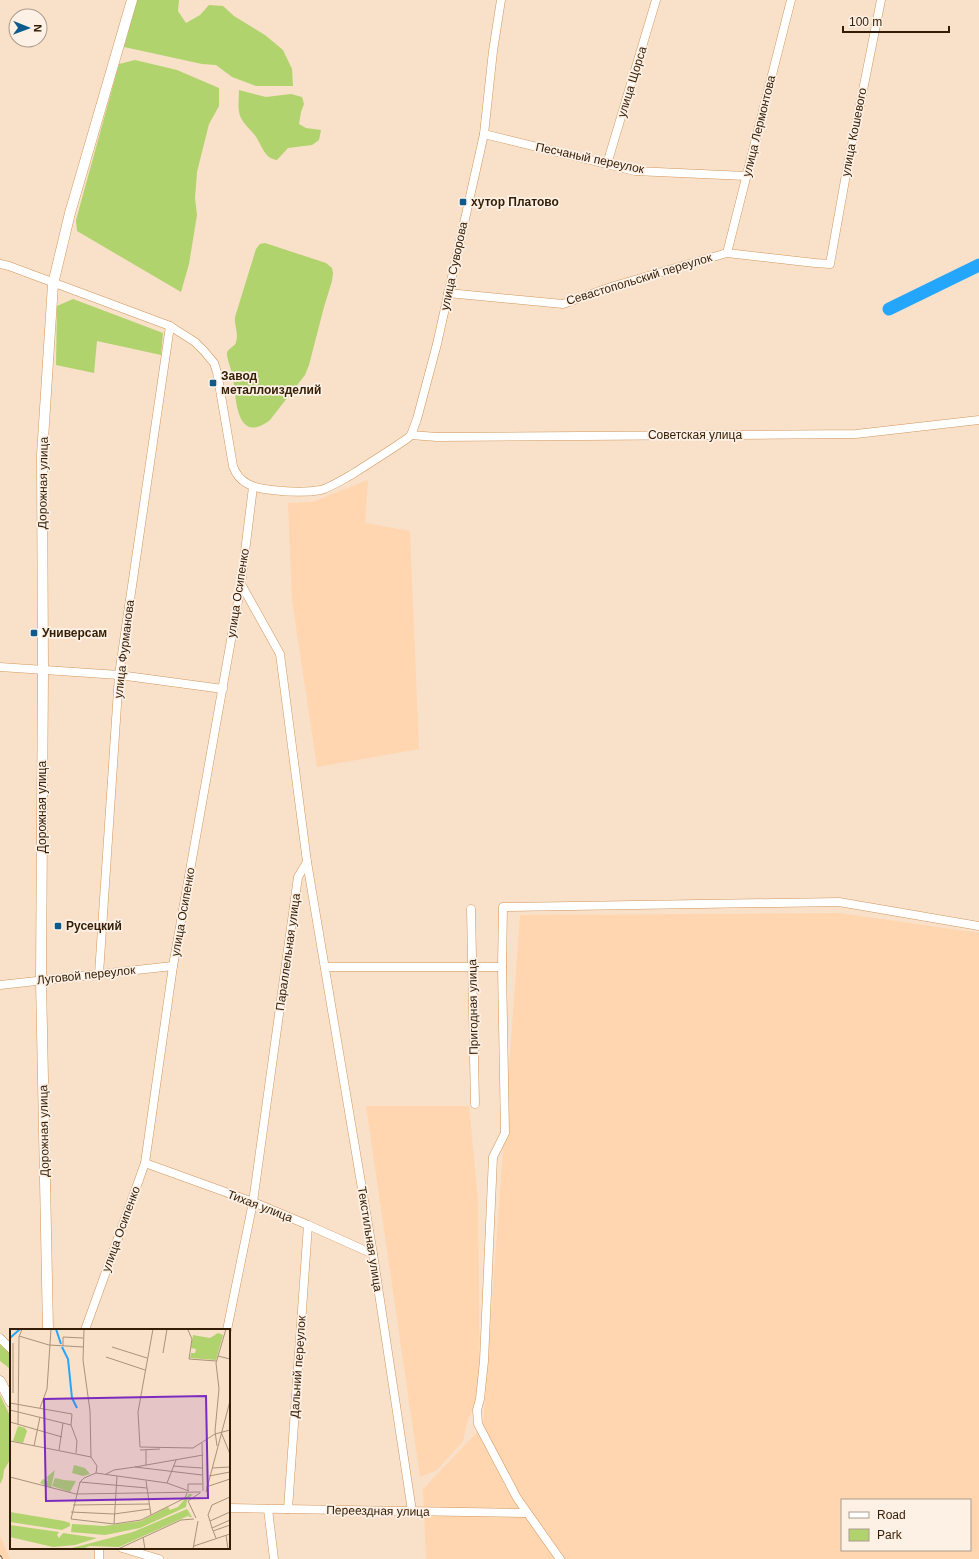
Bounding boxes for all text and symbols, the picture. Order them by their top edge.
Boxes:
north arrow [8,8,48,48]
scale bar [843,8,949,34]
text: 100 m [849,15,882,29]
text: N [32,24,44,32]
street label: улица Щорса [615,44,650,119]
street label: улица Лермонтова [740,74,778,178]
street label: улица Кошевого [839,86,870,178]
street label: Песчаный переулок [534,140,646,176]
place label: хутор Платово [471,195,559,209]
marker: хутор Платово [458,197,468,207]
street label: улица Суворова [438,220,470,312]
street label: Севастопольский переулок [564,250,714,308]
place label: Завод металлоизделий [221,369,321,397]
marker: Завод металлоизделий [208,378,218,388]
street label: Советская улица [648,428,742,442]
street label: Дорожная улица [35,436,51,529]
street label: улица Осипенко [224,547,252,639]
street label: улица Фурманова [111,599,137,699]
place label: Универсам [42,626,107,640]
marker: Универсам [29,628,39,638]
street label: Дорожная улица [35,761,49,853]
street label: улица Осипенко [168,866,198,958]
street label: Параллельная улица [273,892,303,1012]
place label: Русецкий [66,919,122,933]
marker: Русецкий [53,921,63,931]
street label: Пригодная улица [465,959,481,1055]
street label: Луговой переулок [36,963,137,987]
street label: Дорожная улица [36,1084,52,1177]
street label: улица Осипенко [99,1184,143,1274]
street label: Текстильная улица [355,1185,385,1293]
street label: Тихая улица [225,1187,295,1225]
street label: Дальний переулок [287,1315,309,1419]
inset map [10,1329,230,1549]
legend [841,1499,971,1551]
street label: Переездная улица [326,1503,430,1519]
text: Road [877,1508,906,1522]
text: Park [877,1528,903,1542]

